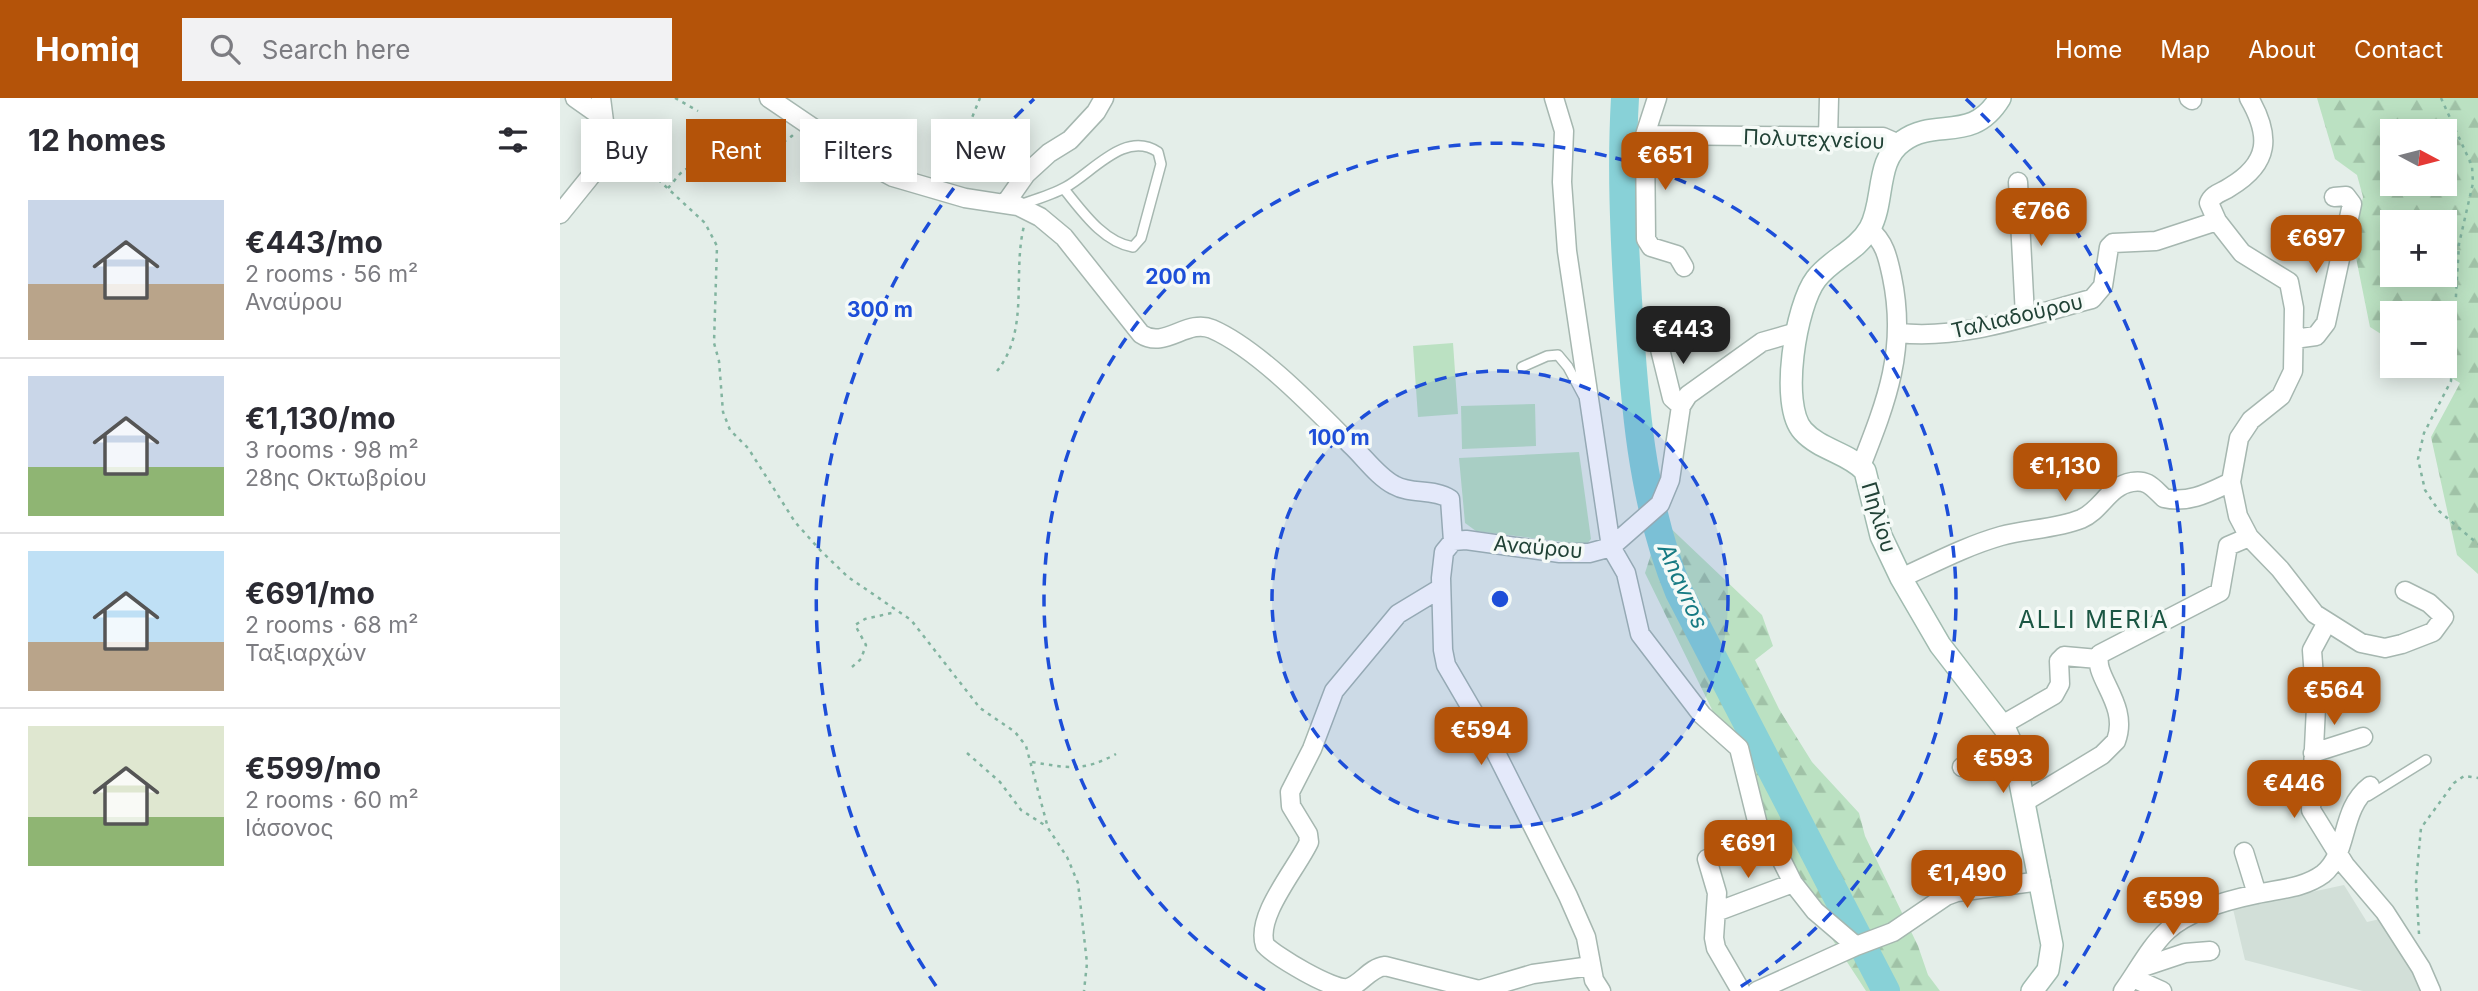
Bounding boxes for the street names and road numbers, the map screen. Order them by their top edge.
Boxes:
street label: Πολυτεχνείου [1743,124,1885,154]
street label: Ταλιαδούρου [1949,289,2085,343]
street label: Πηλίου [1856,479,1902,555]
street label: Αναύρου [1492,531,1584,563]

